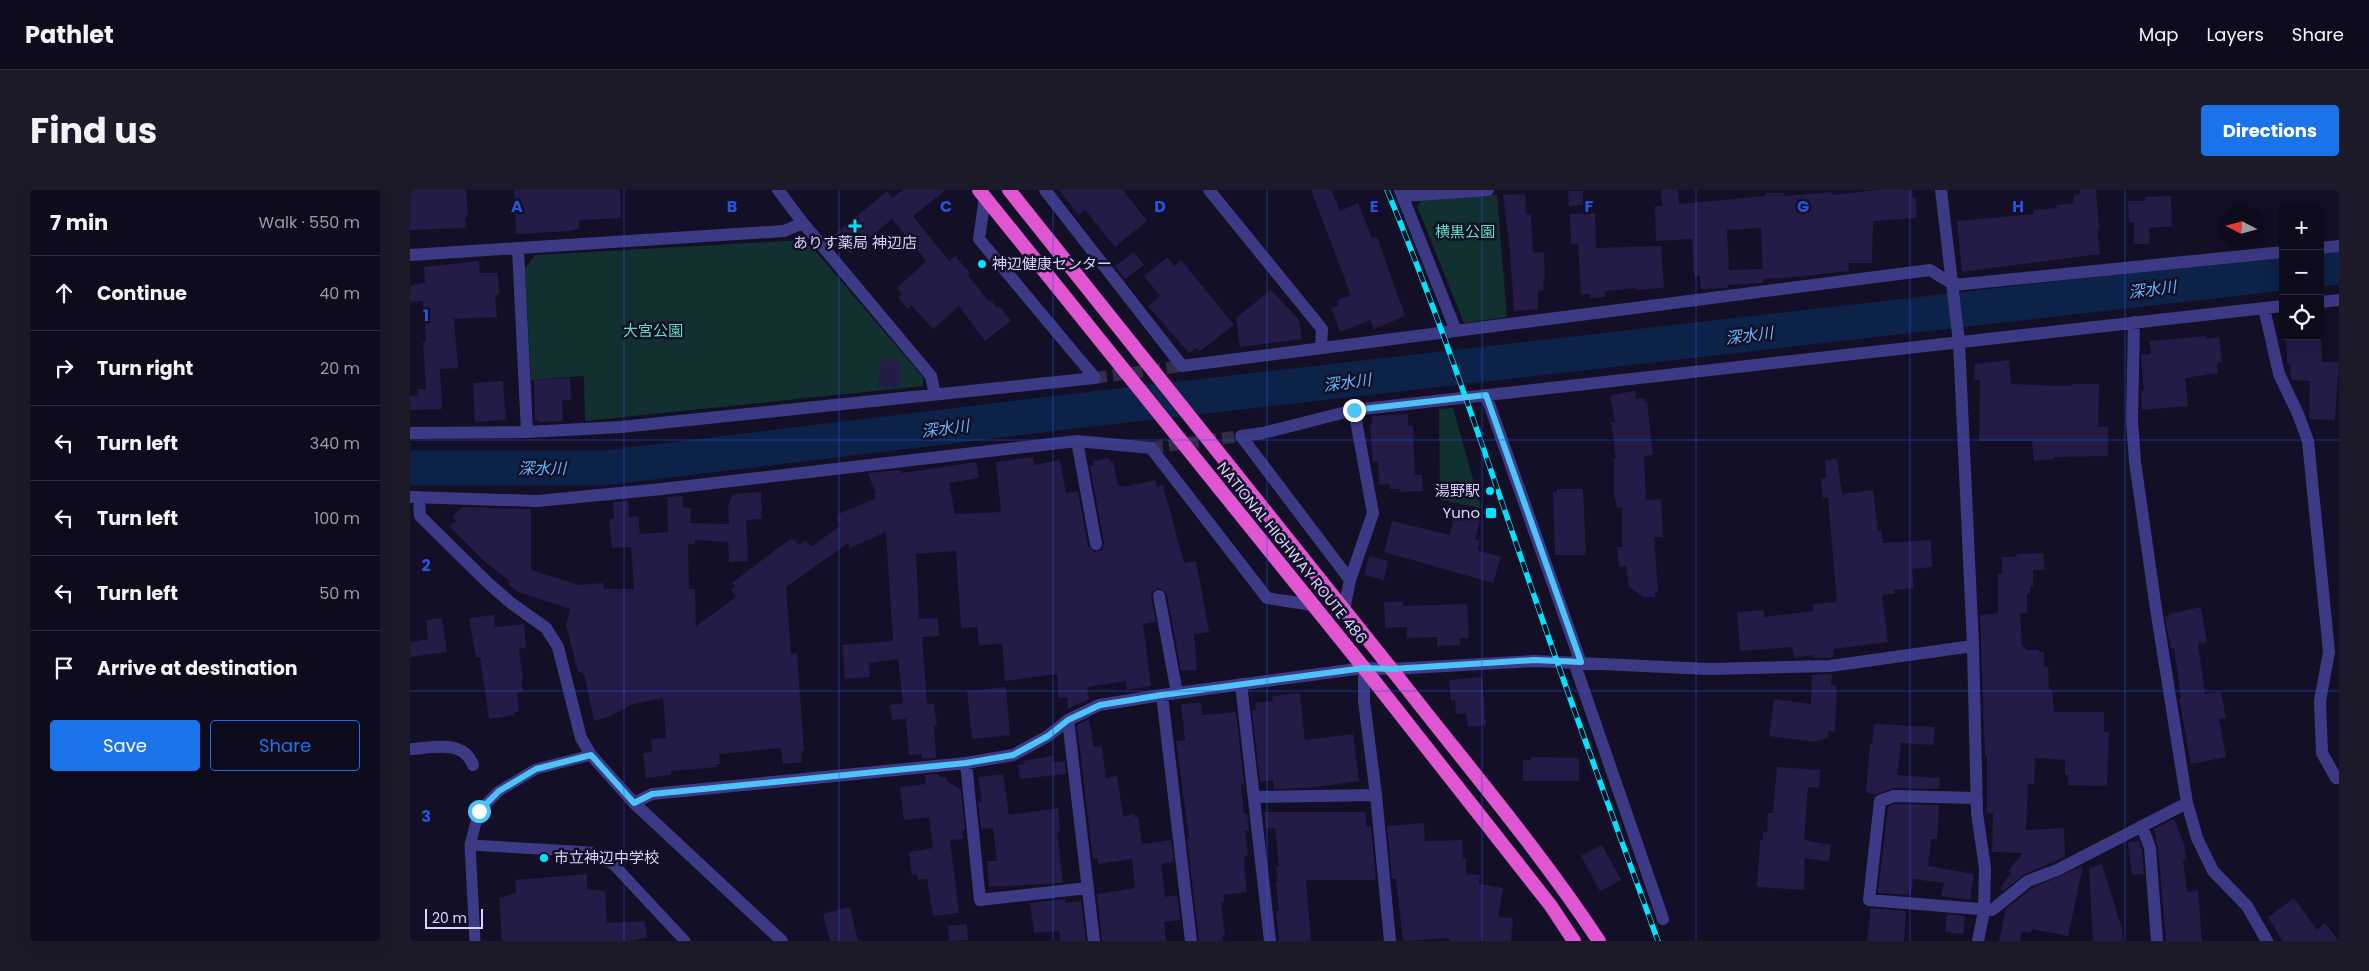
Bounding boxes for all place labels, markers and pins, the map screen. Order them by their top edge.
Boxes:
marker: ありす薬局 神辺店 [849,220,861,232]
place label: ありす薬局 神辺店 [793,232,917,253]
place label: 神辺健康センター [992,253,1112,274]
marker: 神辺健康センター [976,258,988,270]
place label: 湯野駅 [1435,480,1480,501]
marker: 湯野駅 [1484,485,1496,497]
place label: Yuno [1442,502,1480,523]
marker: Yuno [1484,506,1498,520]
place label: 市立神辺中学校 [554,847,659,868]
marker: 市立神辺中学校 [538,852,550,864]

